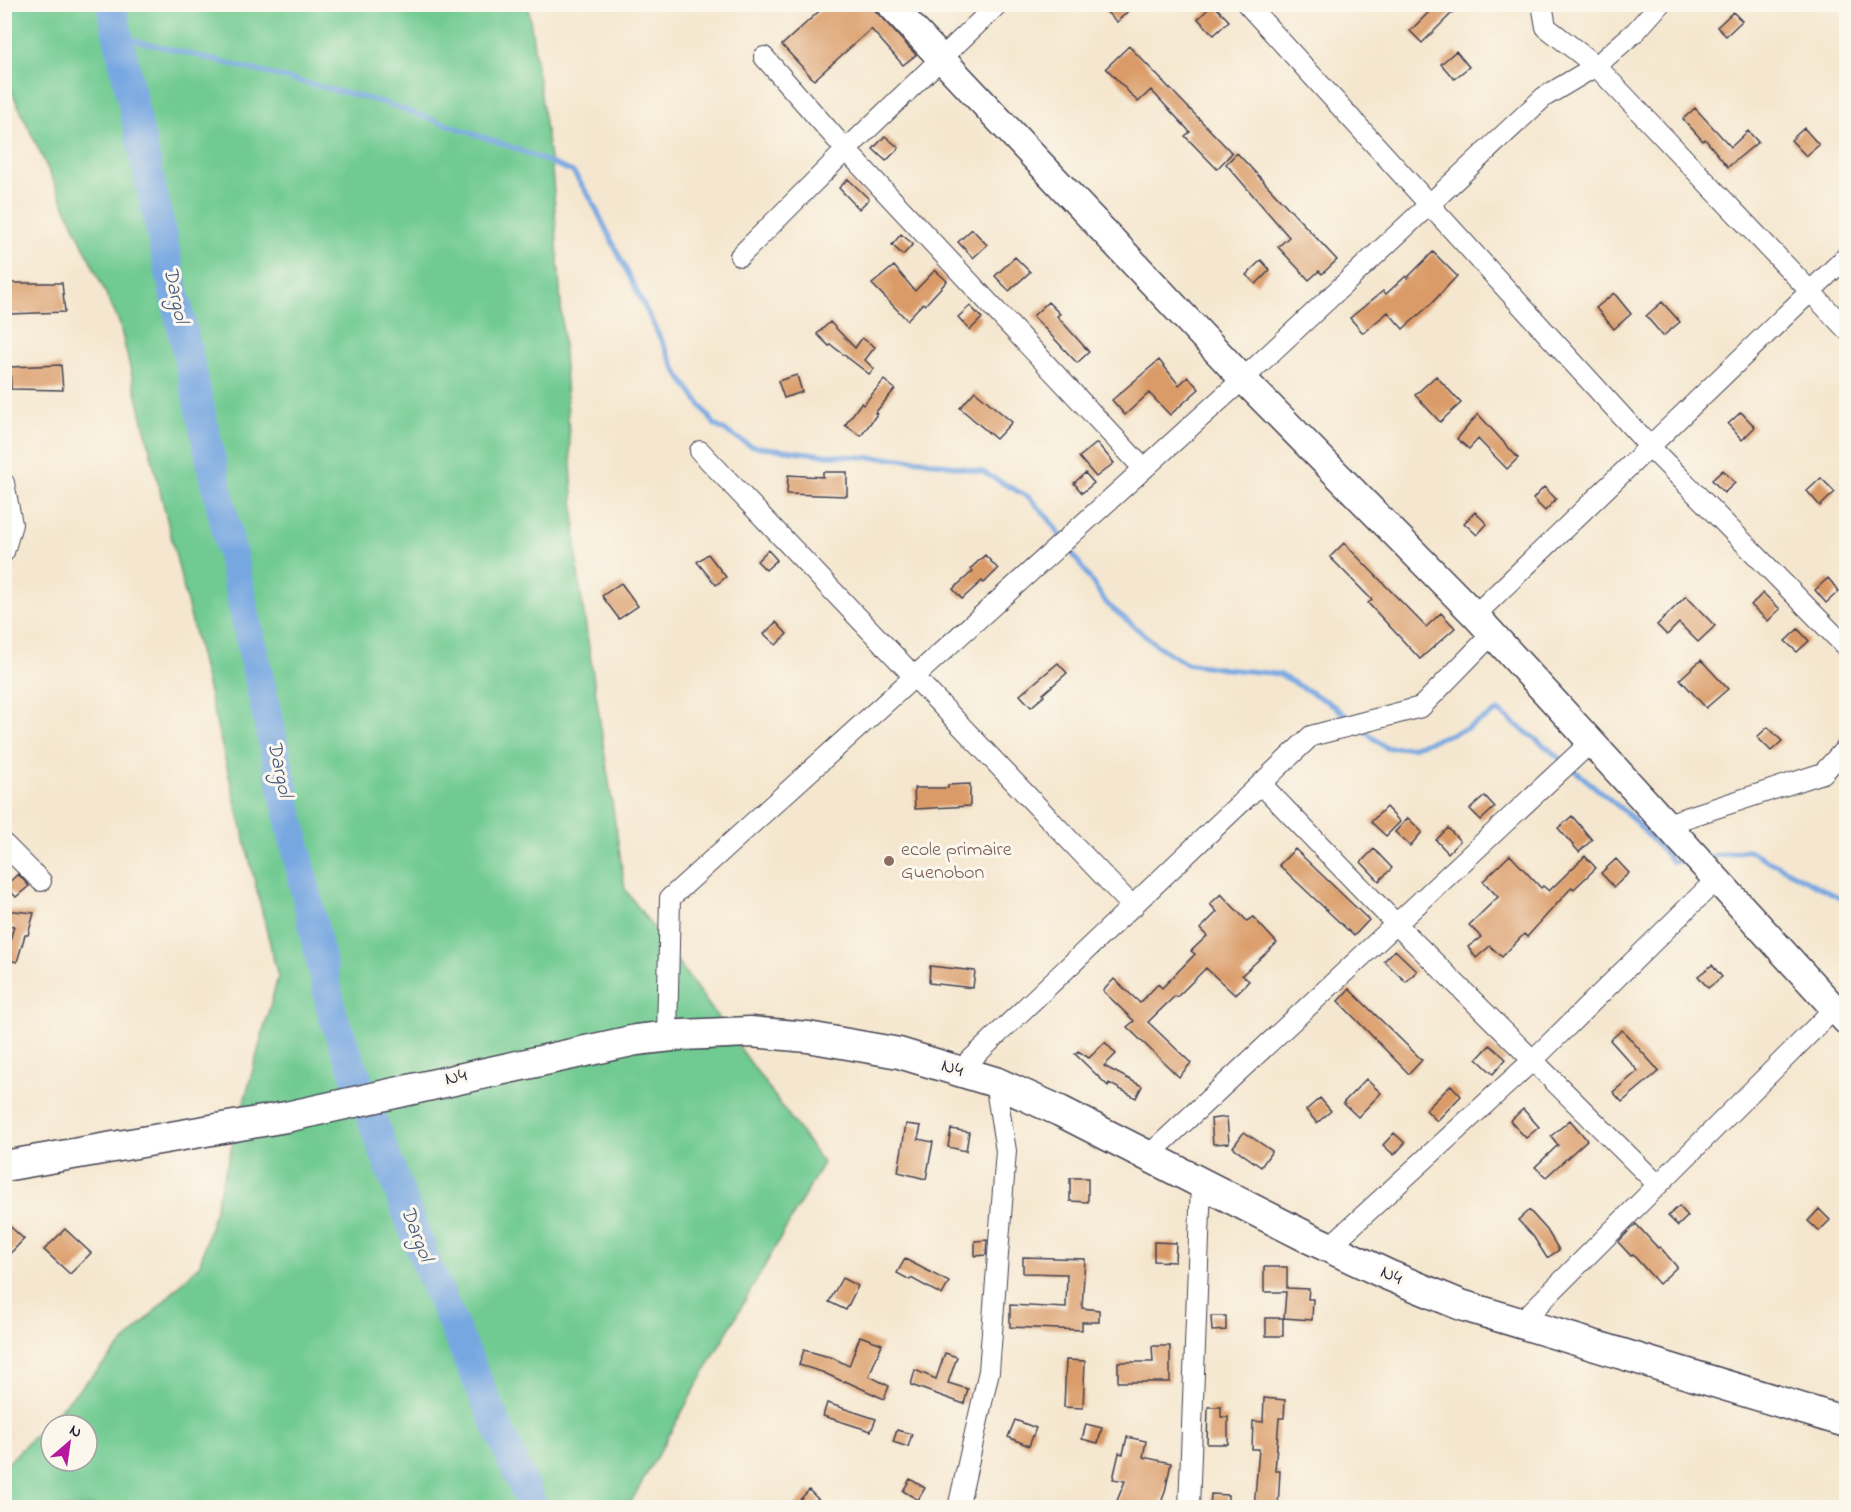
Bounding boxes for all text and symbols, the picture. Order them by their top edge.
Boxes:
water label: Dargol [153,264,196,328]
water label: Dargol [257,738,300,802]
place label: ecole primaire Guenobon [901,836,1012,888]
marker: ecole primaire Guenobon [882,854,896,868]
street label: N4 [937,1052,967,1086]
street label: N4 [442,1062,470,1094]
water label: Dargol [391,1202,441,1268]
street label: N4 [1375,1258,1407,1294]
north arrow [39,1413,99,1473]
text: N [65,1419,86,1445]

